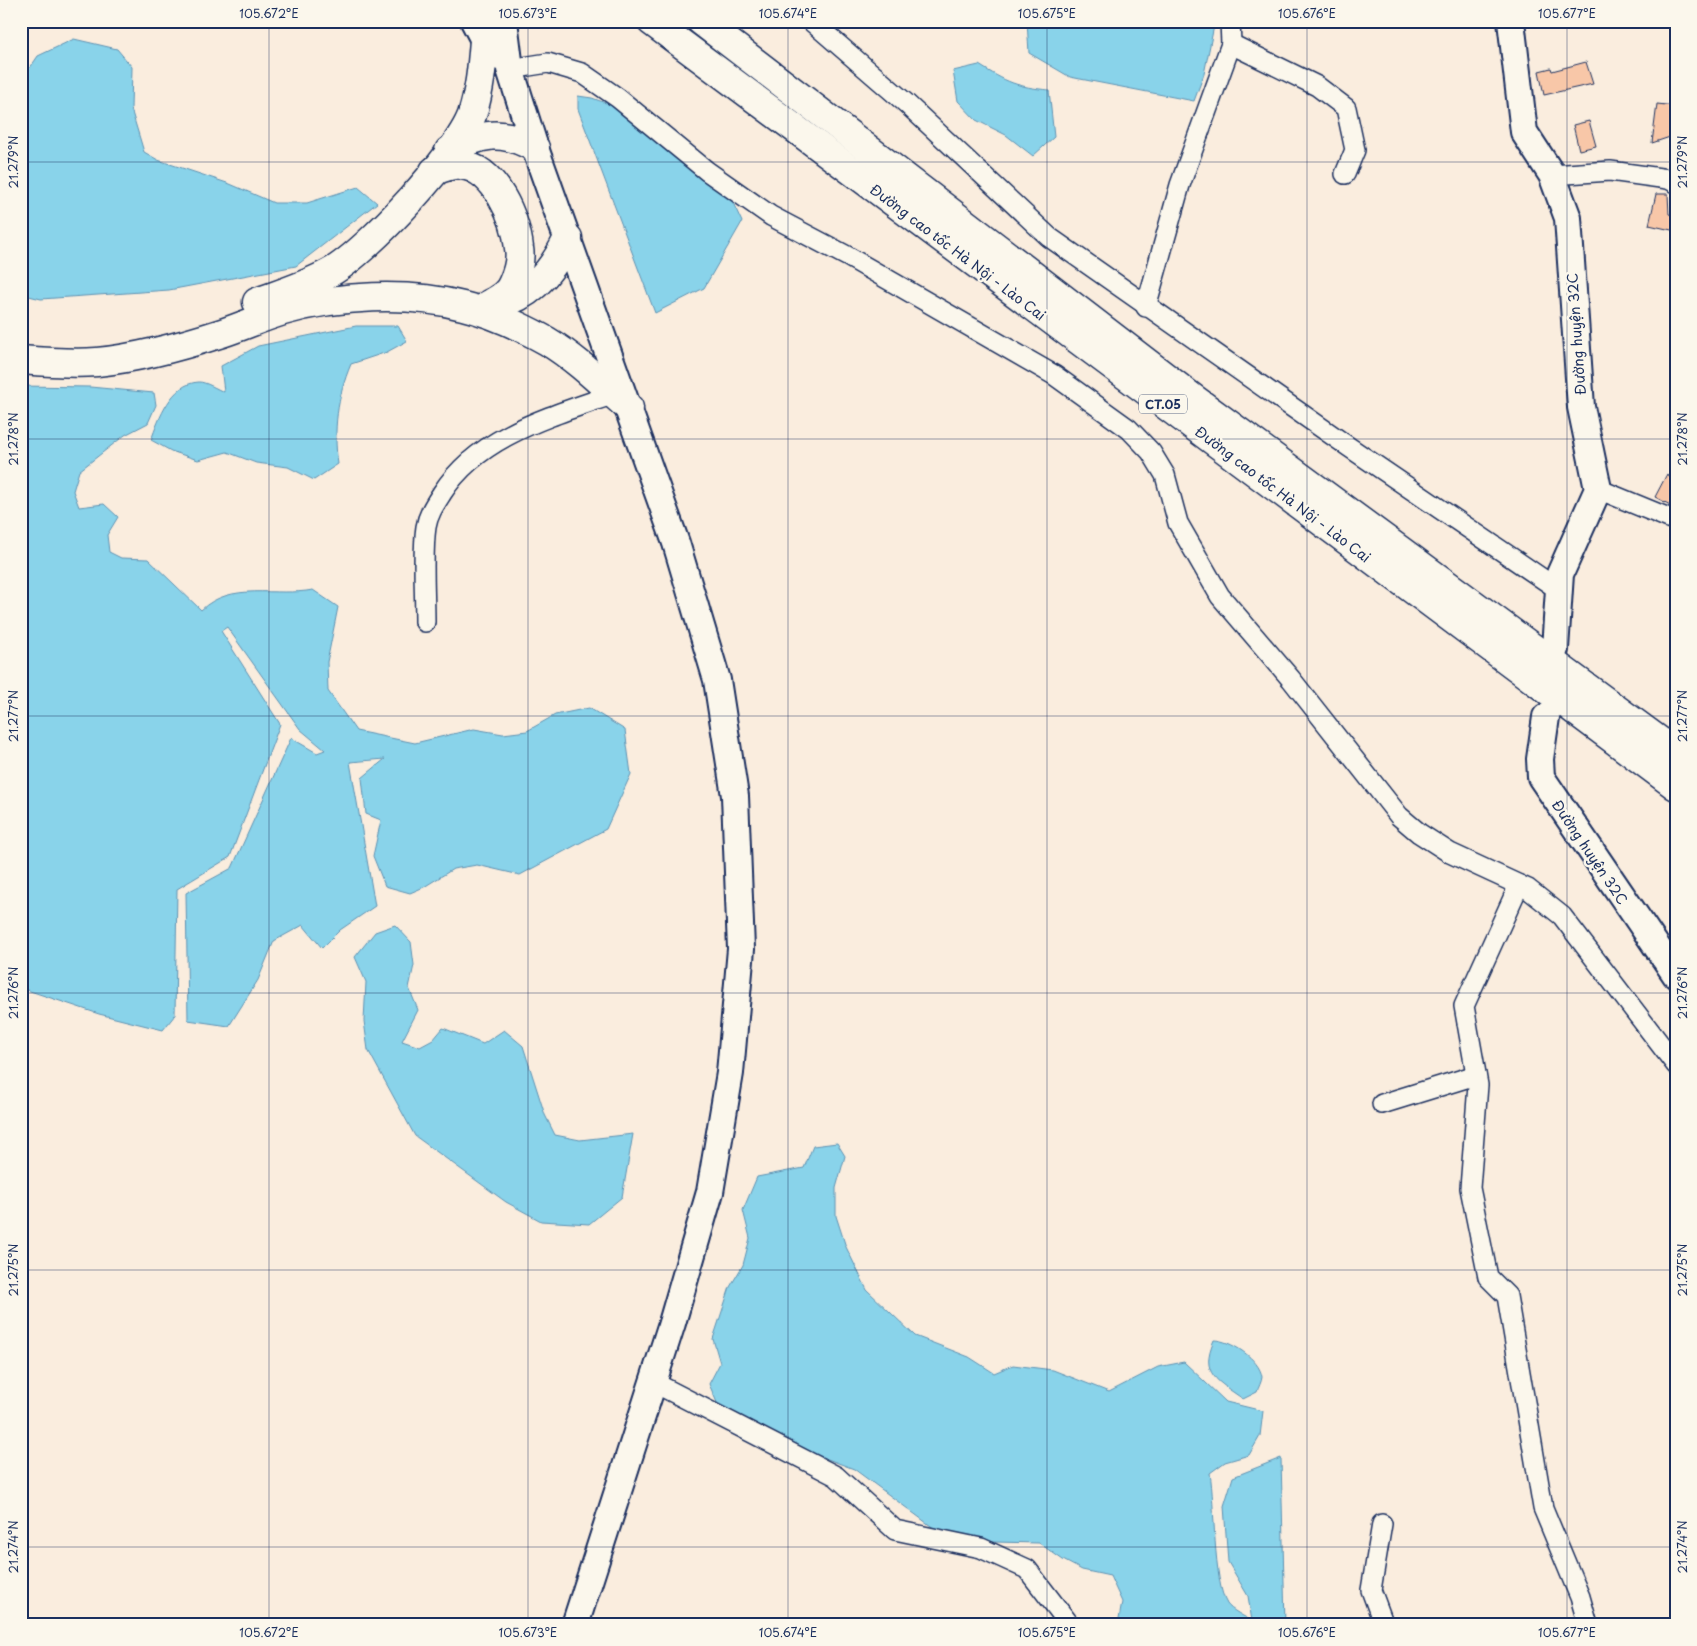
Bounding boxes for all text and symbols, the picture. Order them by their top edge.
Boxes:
text: 105.672°E [239,4,299,22]
text: 105.673°E [499,4,557,22]
text: 105.674°E [759,4,817,22]
text: 105.675°E [1018,4,1076,22]
text: 105.676°E [1278,4,1336,22]
text: 105.677°E [1538,4,1596,22]
text: 21.279°N [4,136,22,188]
text: 21.279°N [1673,136,1691,188]
street label: Đường cao tốc Hà Nội - Lào Cai [866,179,1050,325]
street label: Đường huyện 32C [1561,272,1591,396]
road number: CT.05 [1139,394,1187,414]
text: 21.278°N [4,412,22,466]
text: 21.278°N [1673,412,1691,466]
street label: Đường cao tốc Hà Nội - Lào Cai [1191,421,1375,567]
text: 21.277°N [4,690,22,742]
text: 21.277°N [1673,690,1691,742]
street label: Đường huyện 32C [1547,795,1633,909]
text: 21.276°N [4,967,22,1019]
text: 21.276°N [1673,967,1691,1019]
text: 21.275°N [4,1244,22,1296]
text: 21.275°N [1673,1244,1691,1296]
text: 21.274°N [4,1520,22,1574]
text: 21.274°N [1673,1520,1691,1574]
text: 105.672°E [239,1623,299,1641]
text: 105.673°E [499,1623,557,1641]
text: 105.674°E [759,1623,817,1641]
text: 105.675°E [1018,1623,1076,1641]
text: 105.676°E [1278,1623,1336,1641]
text: 105.677°E [1538,1623,1596,1641]

